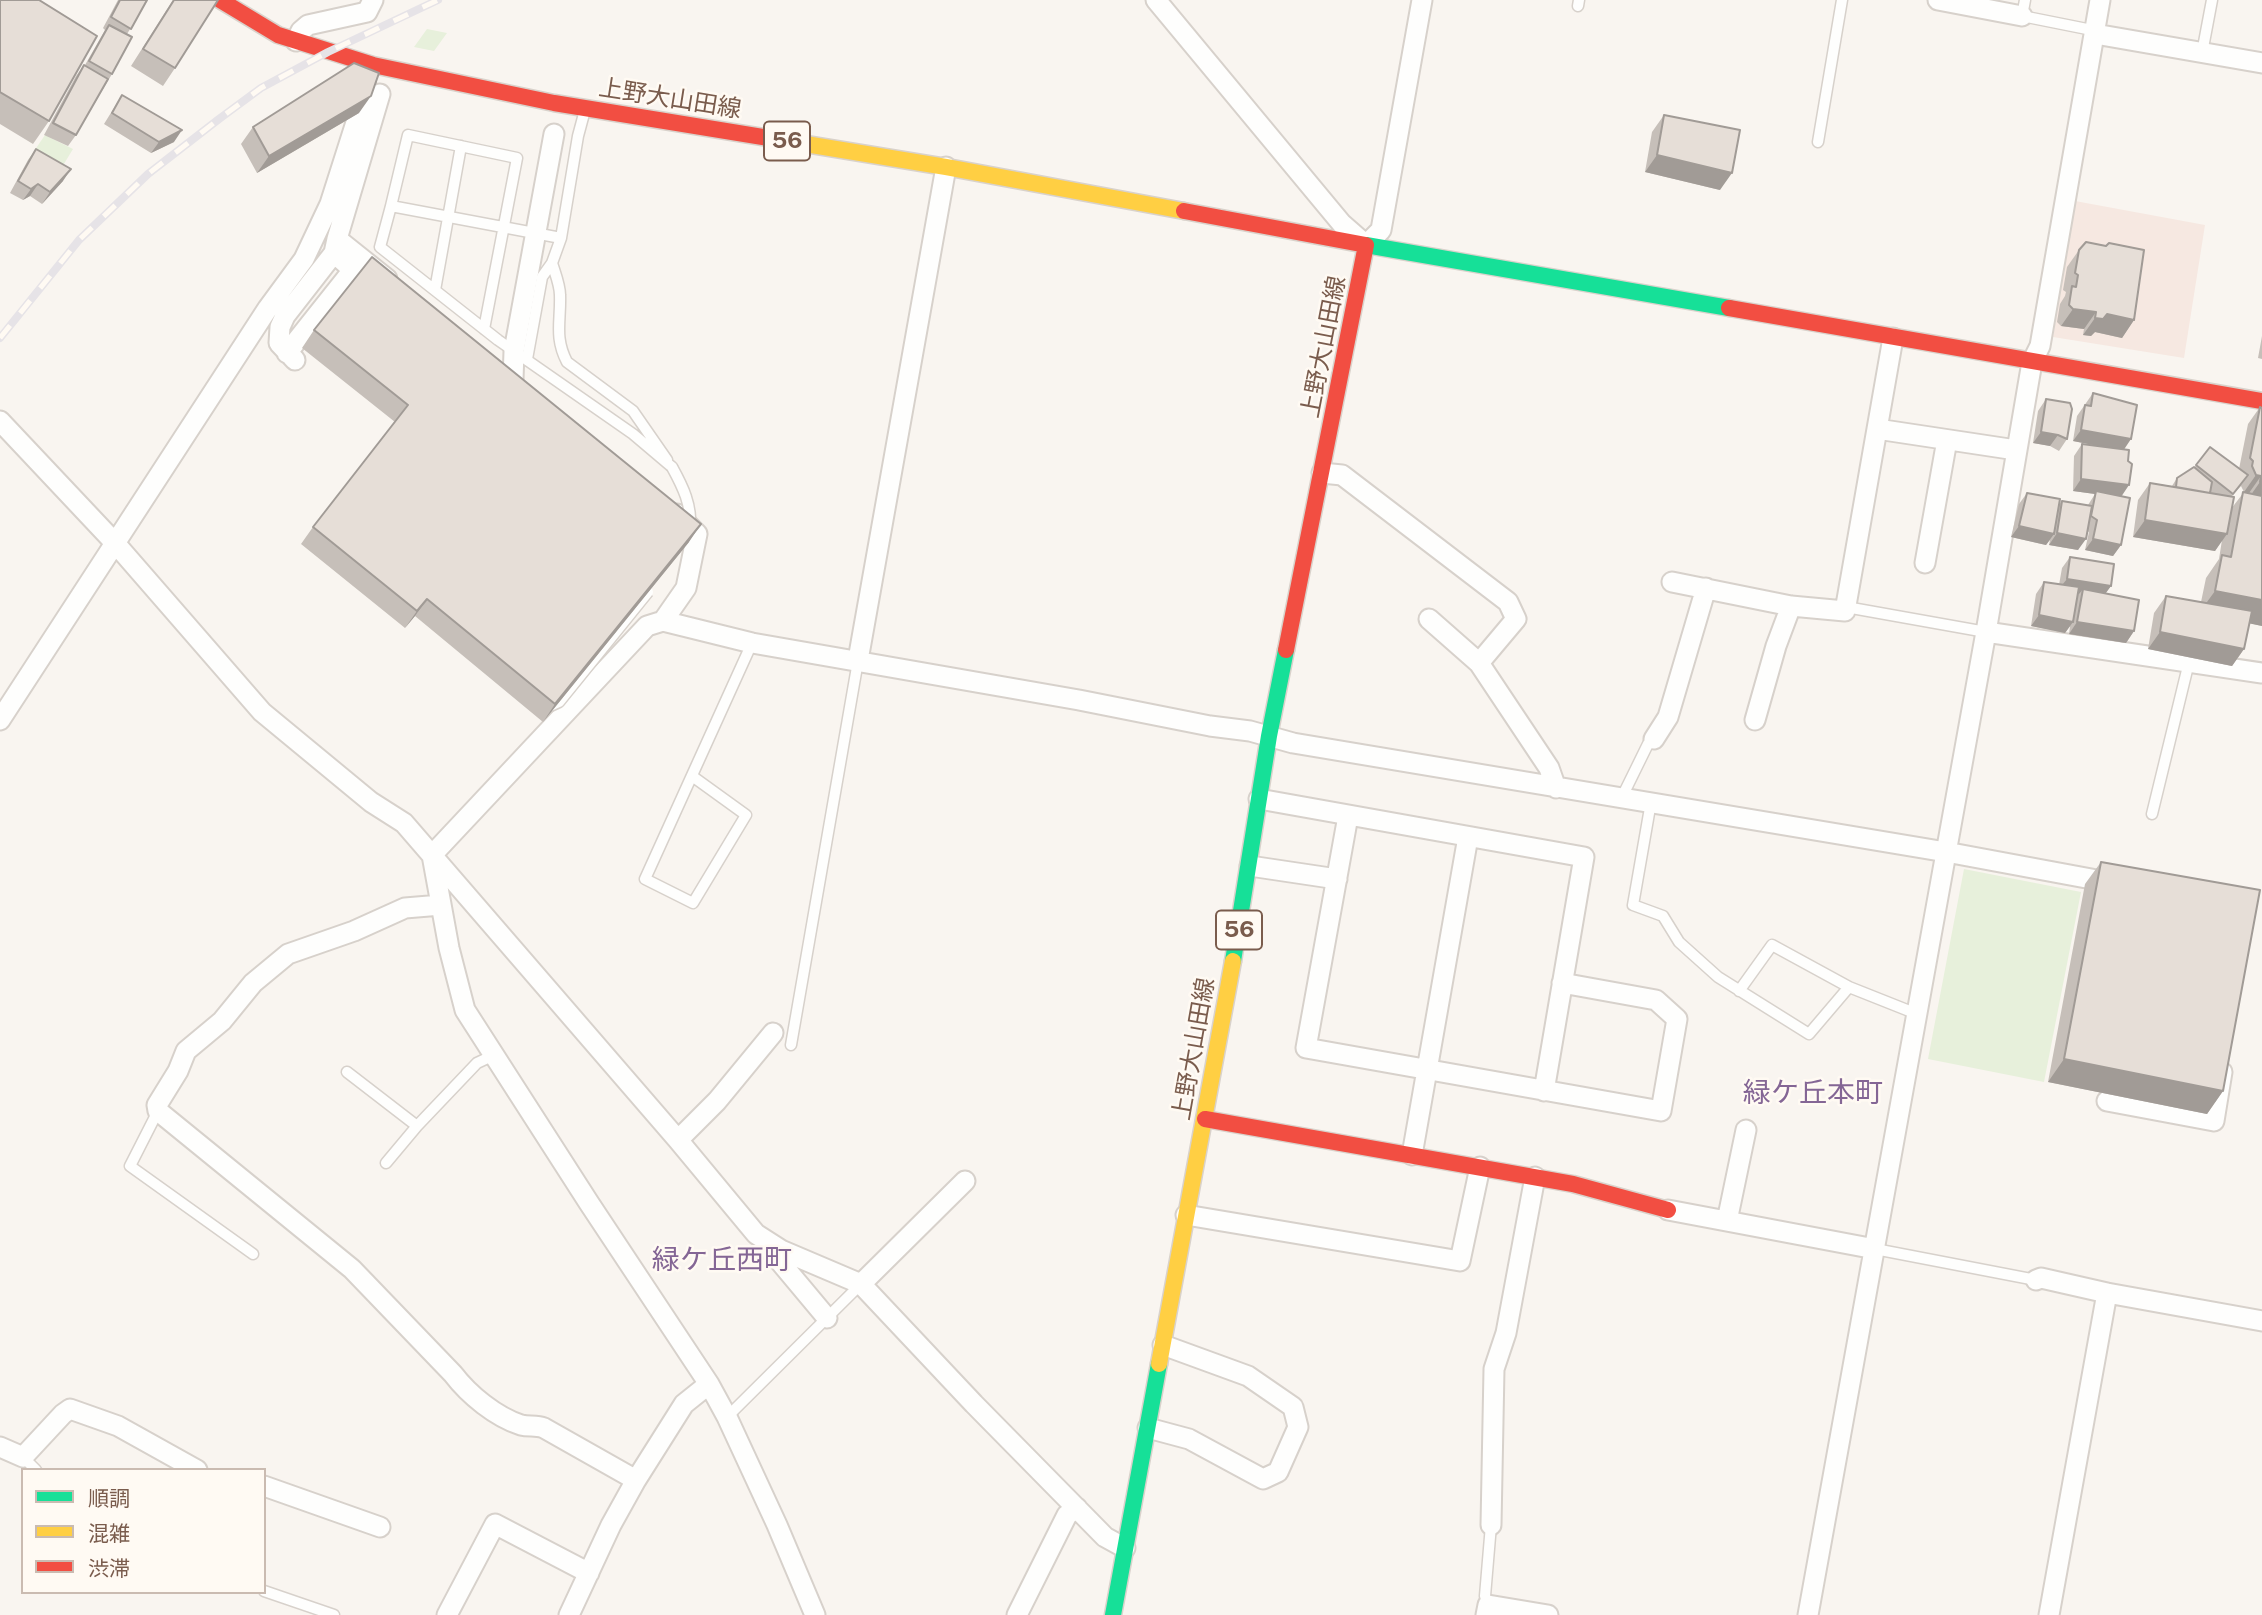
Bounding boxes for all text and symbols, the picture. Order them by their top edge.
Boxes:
street label: 上野大山田線 [597,74,743,124]
road number: 56 [764,122,810,160]
street label: 上野大山田線 [1296,274,1352,420]
road number: 56 [1216,911,1262,950]
street label: 上野大山田線 [1167,976,1221,1122]
district label: 緑ケ丘本町 [1743,1076,1883,1110]
district label: 緑ケ丘西町 [652,1243,792,1277]
legend [21,1468,266,1594]
text: 順調 [88,1486,130,1511]
text: 混雑 [88,1521,130,1546]
text: 渋滞 [88,1556,130,1581]

